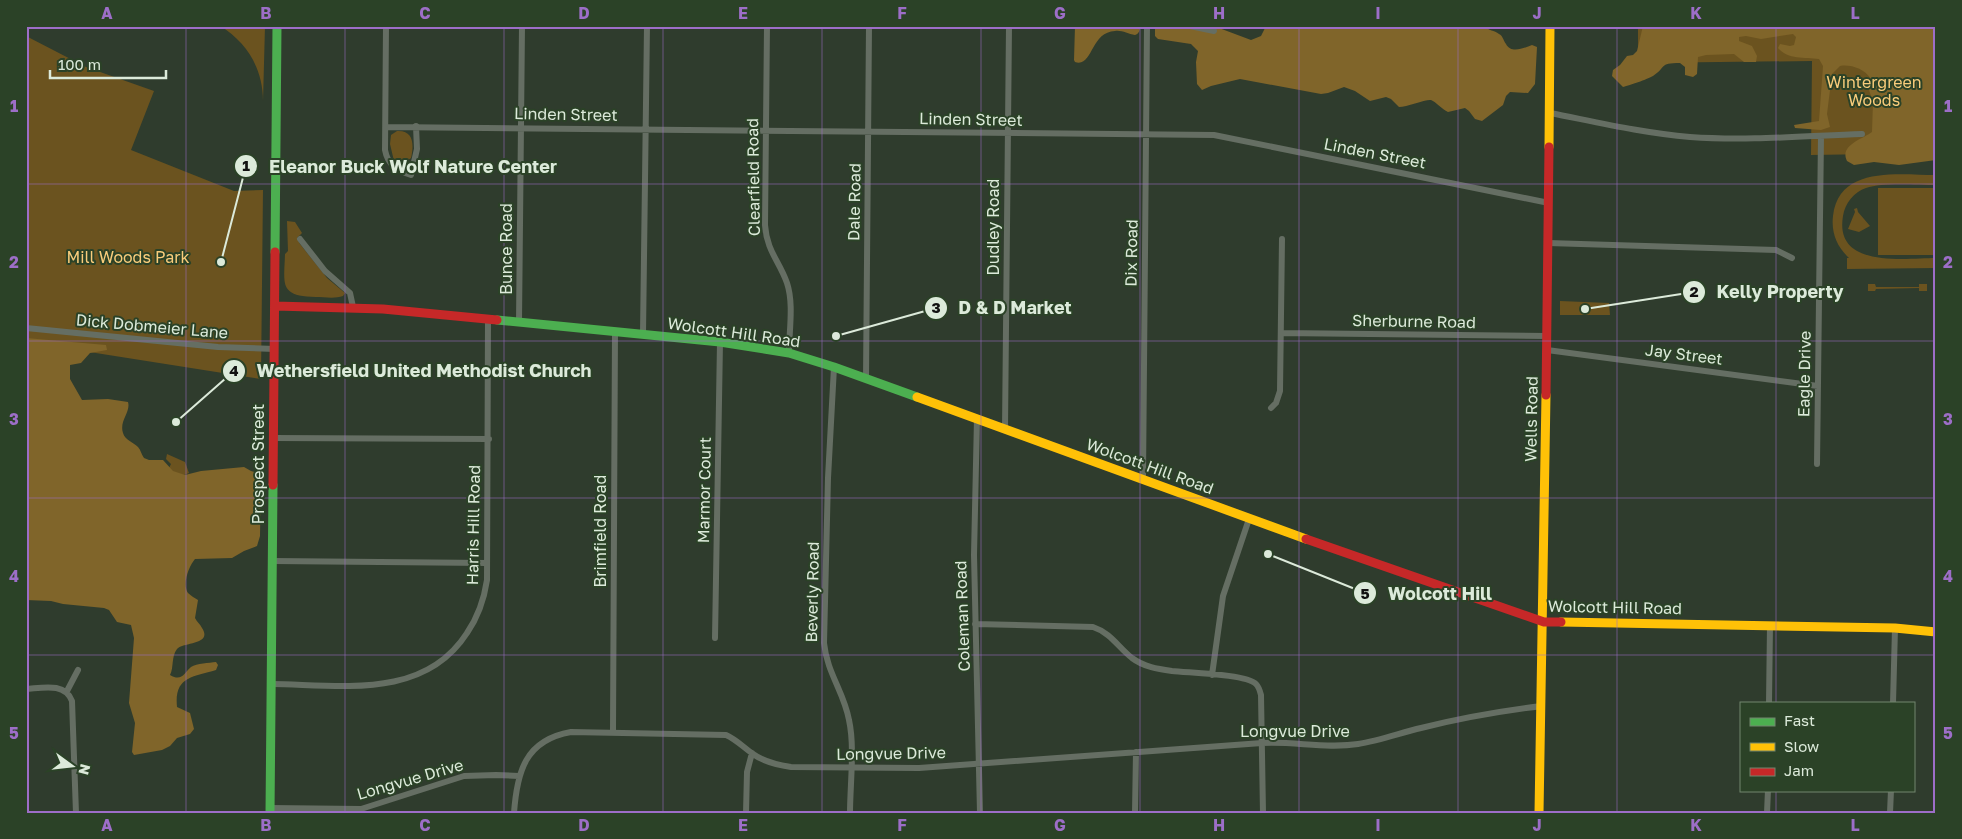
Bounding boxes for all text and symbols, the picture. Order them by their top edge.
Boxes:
text: A [101,3,113,23]
text: B [260,3,272,23]
text: C [419,3,431,23]
text: D [578,3,590,23]
text: E [738,3,748,23]
text: F [897,3,907,23]
text: G [1054,3,1066,23]
text: H [1213,3,1225,23]
text: I [1375,3,1381,23]
text: J [1532,3,1542,23]
text: K [1690,3,1702,23]
text: L [1850,3,1860,23]
scale bar [50,48,166,80]
text: 100 m [58,55,101,73]
park label: Wintergreen Woods [1826,72,1922,110]
text: 1 [10,96,18,116]
text: 1 [1944,96,1952,116]
street label: Linden Street [514,103,618,125]
street label: Linden Street [919,108,1023,130]
street label: Clearfield Road [742,118,764,236]
street label: Linden Street [1322,133,1428,173]
callout: Eleanor Buck Wolf Nature Center [234,150,567,183]
text: Eleanor Buck Wolf Nature Center [269,155,557,177]
text: 1 [242,156,250,174]
street label: Dale Road [843,163,865,241]
street label: Dudley Road [983,179,1003,275]
street label: Bunce Road [496,203,516,295]
street label: Dix Road [1120,219,1142,287]
park label: Mill Woods Park [66,247,190,267]
text: 2 [9,252,19,272]
text: 2 [1943,252,1953,272]
callout: Kelly Property [1681,276,1853,309]
text: Kelly Property [1716,280,1844,302]
text: 2 [1689,282,1699,300]
callout: D & D Market [923,292,1081,325]
text: D & D Market [958,296,1072,318]
text: 3 [931,298,941,316]
street label: Dick Dobmeier Lane [75,309,229,343]
street label: Sherburne Road [1352,310,1476,332]
street label: Wolcott Hill Road [666,313,802,351]
street label: Eagle Drive [1793,331,1815,417]
street label: Jay Street [1644,339,1724,369]
callout: Wethersfield United Methodist Church [221,354,601,387]
text: Wethersfield United Methodist Church [257,359,592,381]
text: 4 [229,361,239,379]
street label: Wells Road [1520,376,1542,462]
street label: Prospect Street [248,404,268,524]
text: 3 [9,409,19,429]
text: 3 [1943,409,1953,429]
street label: Wolcott Hill Road [1084,434,1216,498]
street label: Marmor Court [693,437,715,543]
street label: Harris Hill Road [462,465,484,585]
street label: Brimfield Road [590,475,610,587]
street label: Beverly Road [801,541,823,643]
street label: Coleman Road [950,560,974,672]
text: 4 [9,566,19,586]
text: 4 [1943,566,1953,586]
callout: Wolcott Hill [1353,577,1502,610]
text: Wolcott Hill [1388,582,1492,604]
text: 5 [1360,584,1370,602]
street label: Wolcott Hill Road [1548,596,1682,618]
legend [1740,702,1914,792]
text: Fast [1784,711,1815,729]
street label: Longvue Drive [1240,721,1350,741]
text: 5 [9,723,19,743]
text: 5 [1943,723,1953,743]
text: Slow [1784,737,1819,755]
north arrow [48,742,98,792]
street label: Longvue Drive [836,742,946,764]
street label: Longvue Drive [354,754,466,804]
text: Jam [1784,761,1814,779]
text: N [75,762,95,777]
text: A [101,815,113,835]
text: B [260,815,272,835]
text: C [419,815,431,835]
text: D [578,815,590,835]
text: E [738,815,748,835]
text: F [897,815,907,835]
text: G [1054,815,1066,835]
text: H [1213,815,1225,835]
text: I [1375,815,1381,835]
text: J [1532,815,1542,835]
text: K [1690,815,1702,835]
text: L [1850,815,1860,835]

